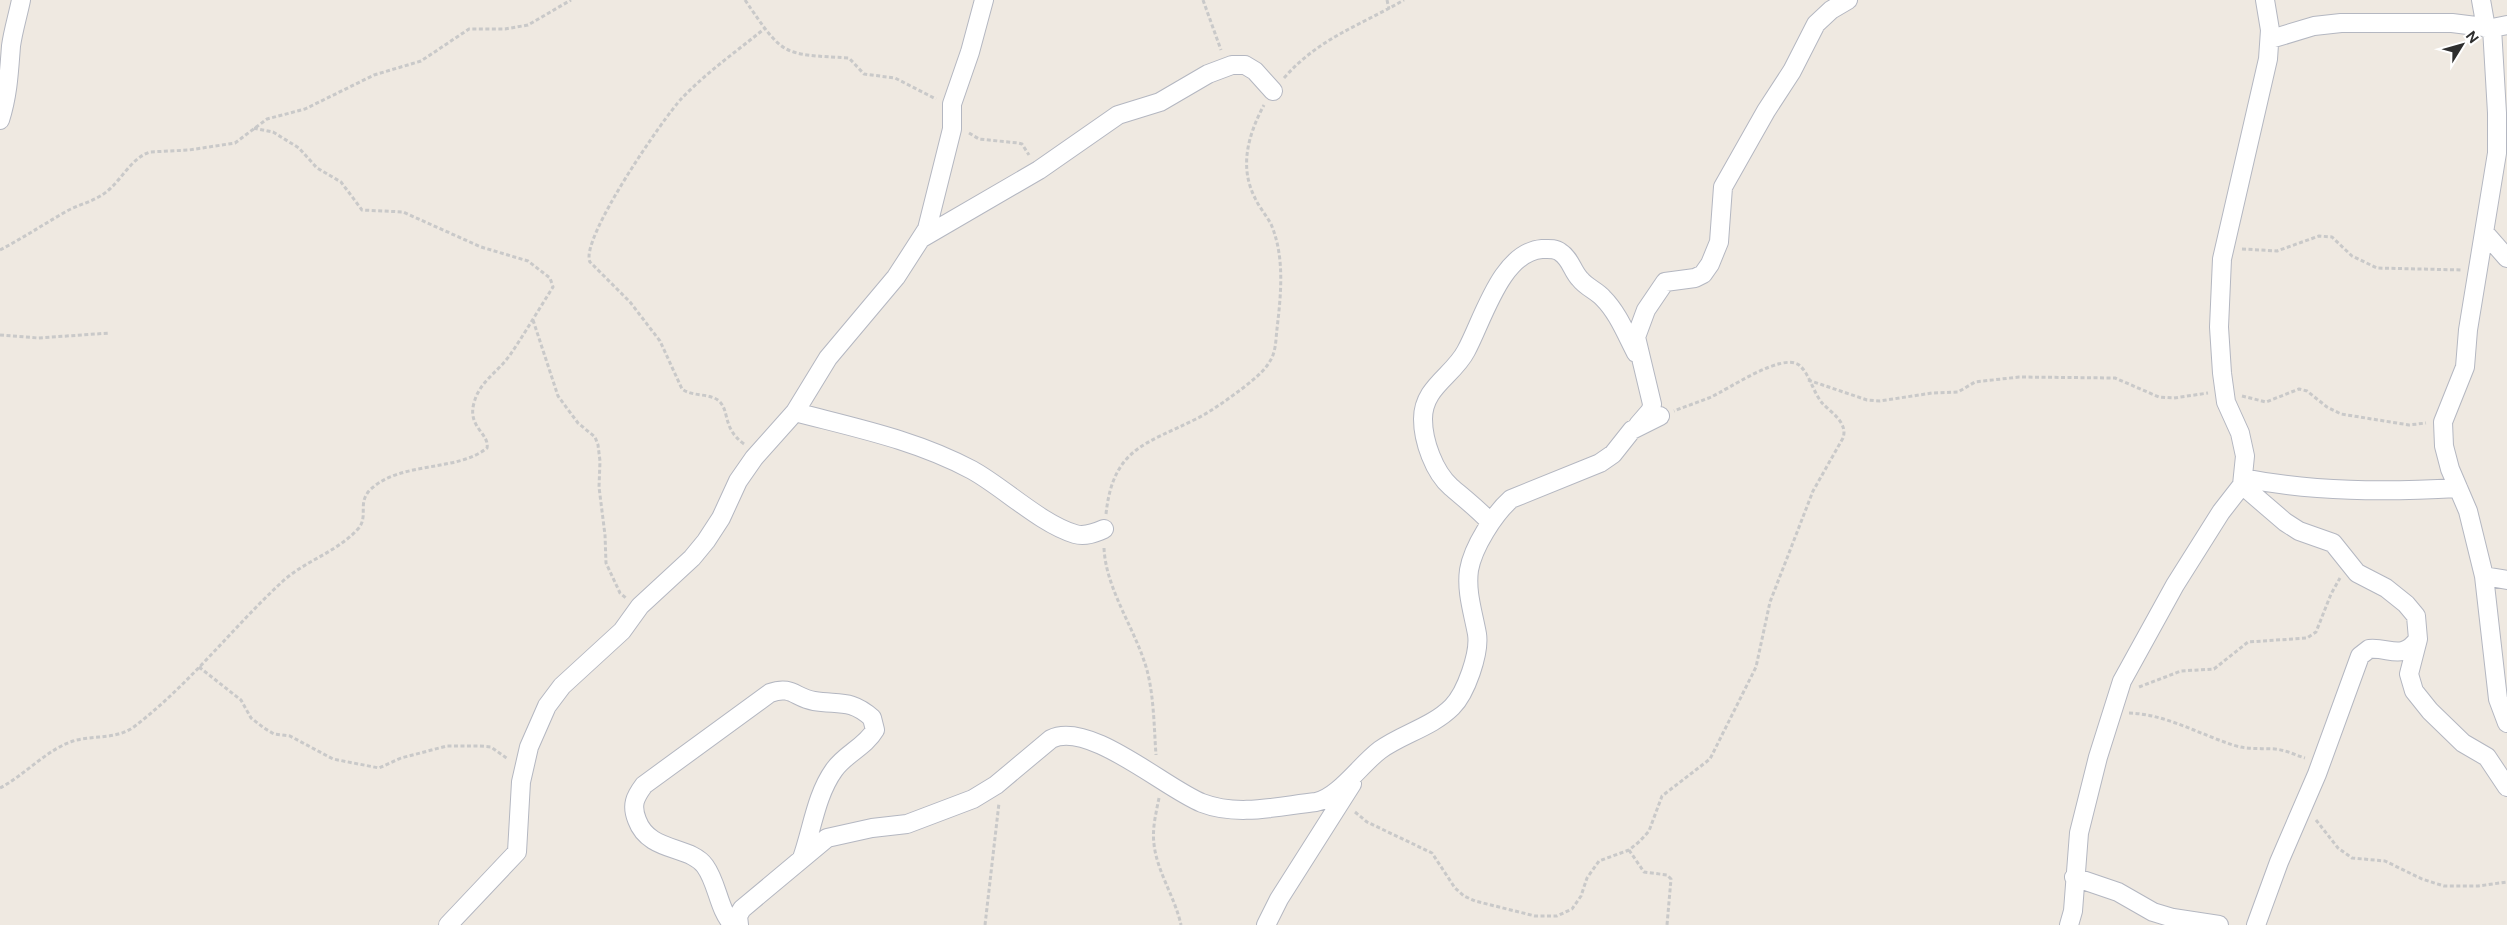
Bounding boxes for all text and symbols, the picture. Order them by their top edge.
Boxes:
north arrow [2437,20,2487,70]
text: N [2463,28,2482,46]

